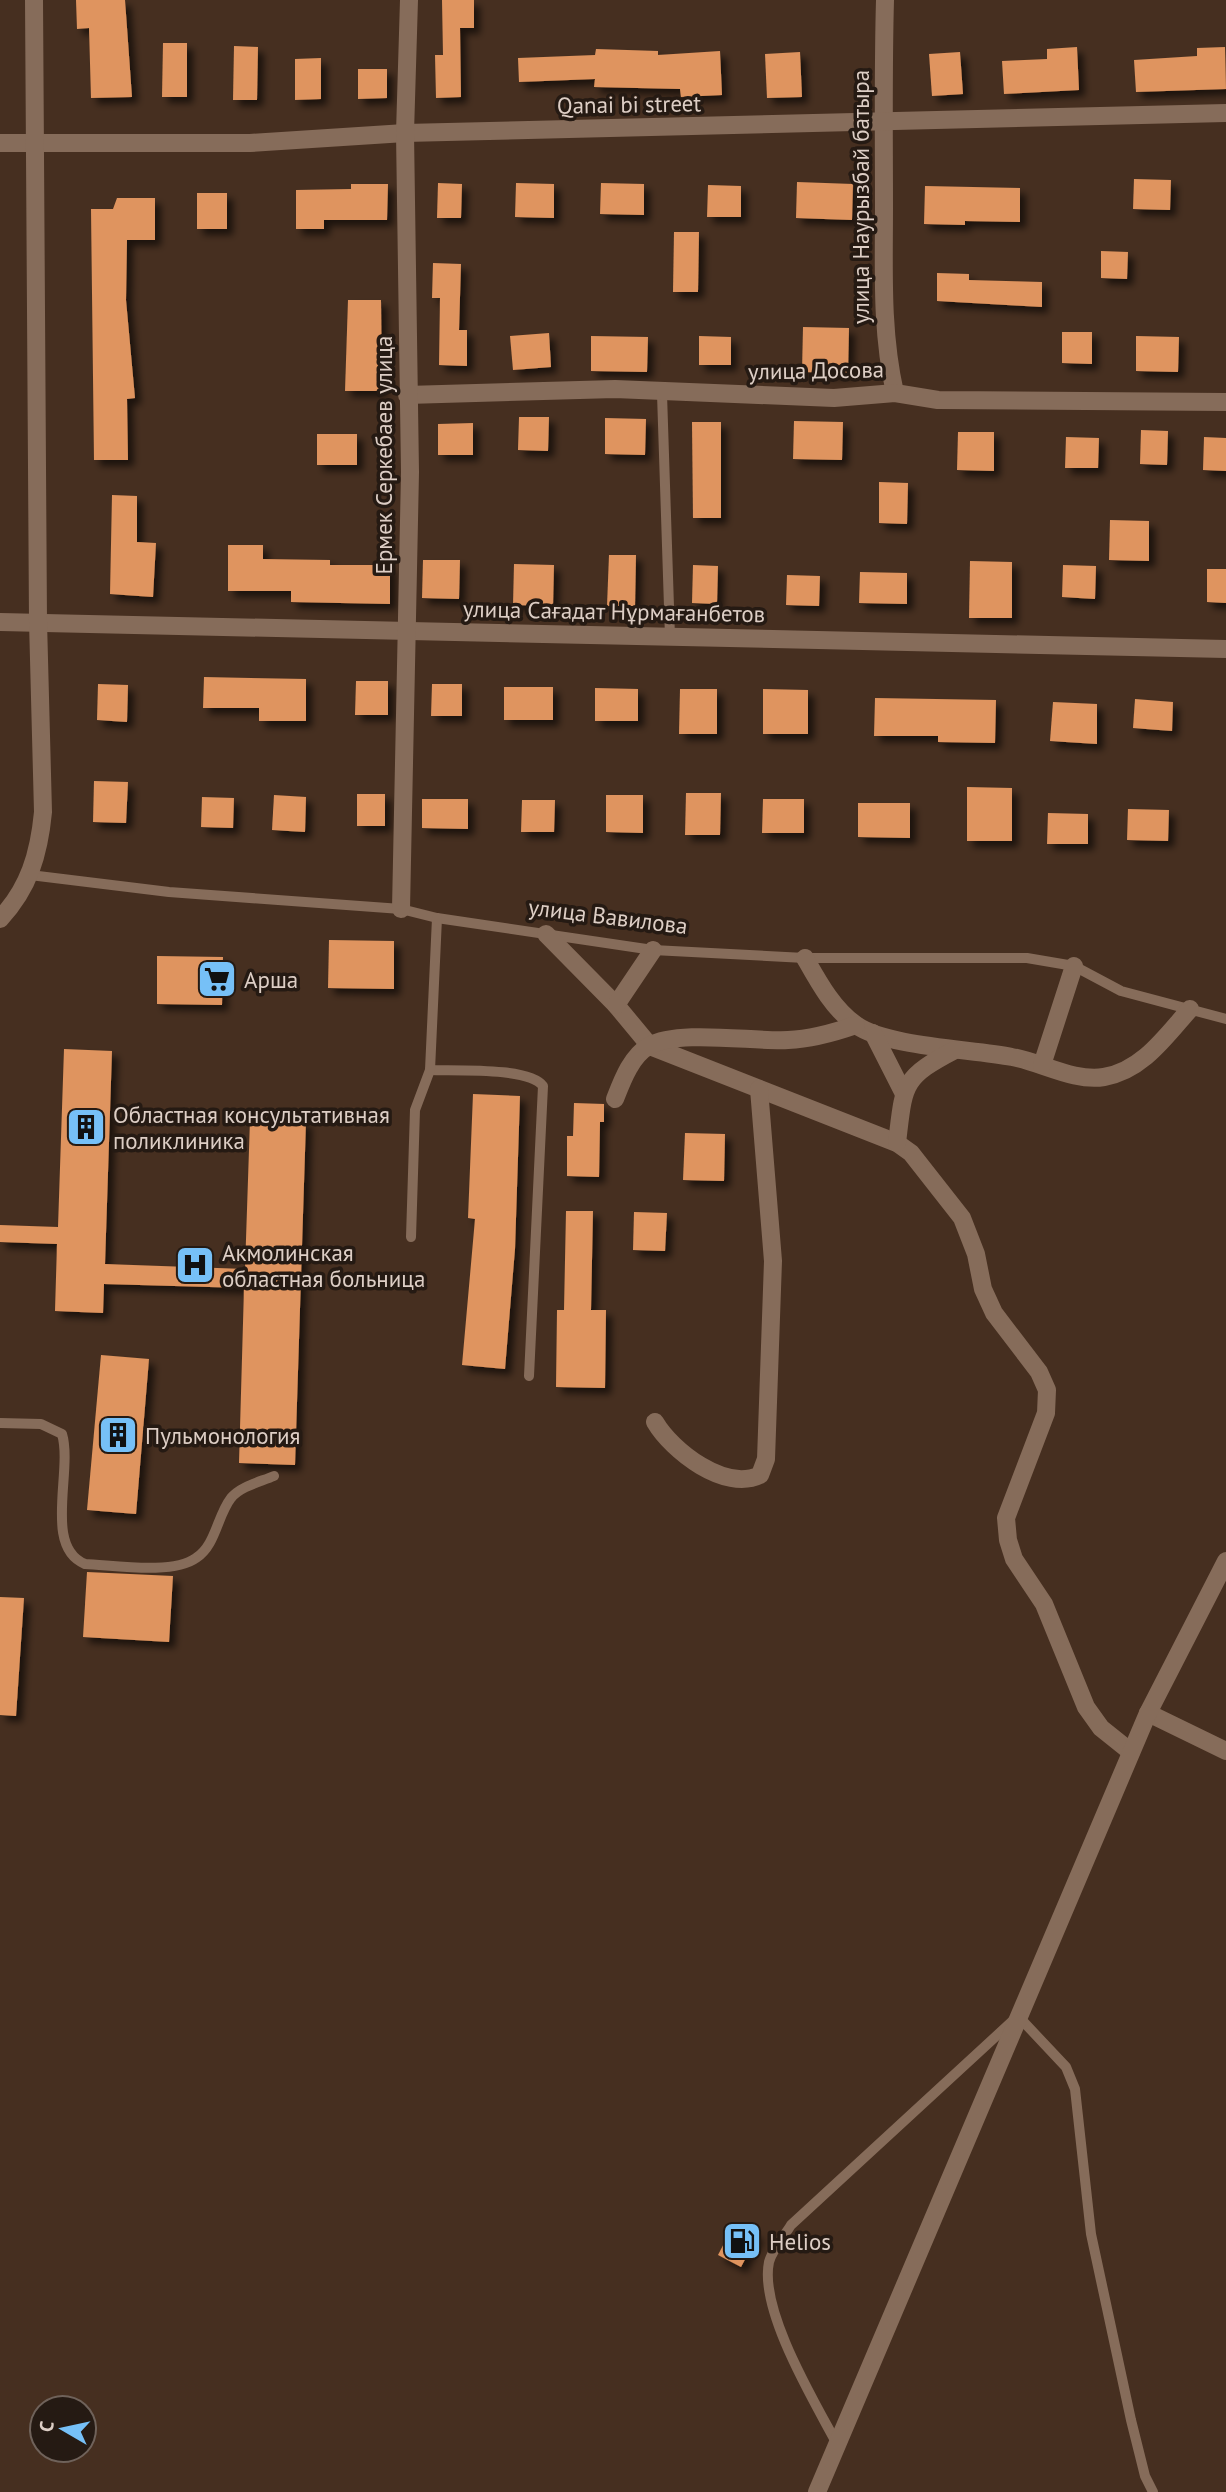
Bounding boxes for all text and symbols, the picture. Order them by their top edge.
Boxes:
street label: улица Наурызбай батыра [846,70,875,324]
street label: Qanai bi street [557,88,702,120]
street label: Ермек Серкебаев улица [369,336,398,574]
street label: улица Досова [748,354,884,386]
street label: улица Сағадат Нұрмағанбетов [463,594,765,628]
street label: улица Вавилова [527,892,689,940]
supermarket icon: Арша [196,958,238,1000]
place label: Арша [244,965,298,994]
place label: Областная консультативная поликлиника [113,1100,390,1155]
building icon: Областная консультативная поликлиника [65,1106,107,1148]
place label: Акмолинская областная больница [222,1238,425,1293]
hospital icon: Акмолинская областная больница [174,1244,216,1286]
building icon: Пульмонология [97,1414,139,1456]
place label: Пульмонология [145,1421,300,1450]
fuel station icon: Helios [721,2220,763,2262]
place label: Helios [769,2227,831,2256]
north arrow [28,2394,98,2464]
text: С [34,2419,59,2433]

